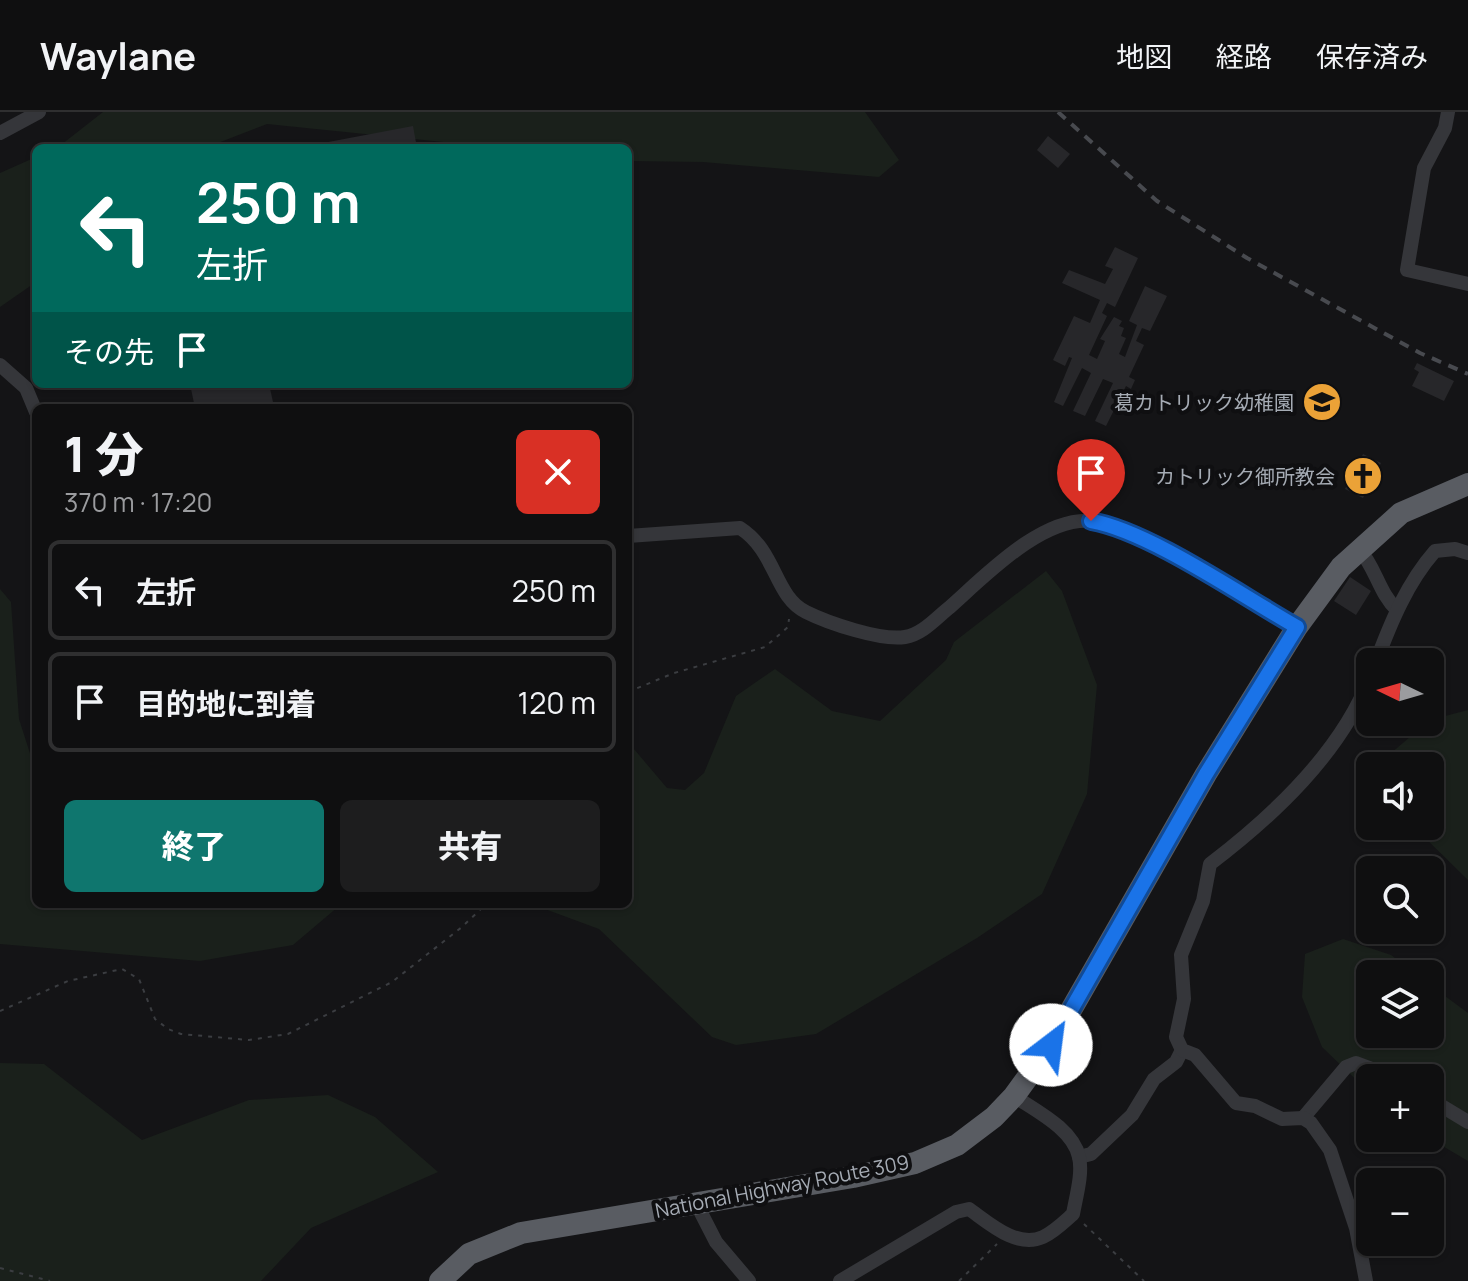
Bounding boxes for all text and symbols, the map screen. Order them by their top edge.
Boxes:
text: Waylane [40,29,196,81]
text: 地図 [1116,37,1172,75]
text: 経路 [1216,37,1272,75]
text: 保存済み [1316,37,1428,75]
text: 250 m [196,163,361,240]
icon: left [64,176,168,280]
text: 左折 [196,240,268,289]
icon: arrive [170,328,214,372]
text: その先 [64,331,154,372]
school or university icon: 葛カトリック幼稚園 [1301,381,1343,423]
place label: 葛カトリック幼稚園 [1114,389,1294,416]
text: 1 分 [64,421,143,486]
button: close [516,430,600,514]
pin [1057,439,1125,521]
icon: arrive [1069,451,1113,495]
church icon: カトリック御所教会 [1342,455,1384,497]
place label: カトリック御所教会 [1155,463,1335,490]
text: 370 m · 17:20 [64,484,212,520]
icon: left [68,568,112,612]
text: 250 m [512,570,596,611]
text: 左折 [136,571,196,612]
north arrow [1356,648,1444,736]
map controls [1356,648,1444,1256]
icon: arrive [68,680,112,724]
text: 120 m [517,682,596,723]
text: 目的地に到着 [136,683,316,724]
button: sound [1356,752,1444,840]
button: 終了 [64,800,324,892]
button: 共有 [340,800,600,892]
button: search [1356,856,1444,944]
button: layers [1356,960,1444,1048]
position arrow [1009,1003,1093,1087]
button: + [1356,1064,1444,1152]
street label: National Highway Route 309 [653,1148,911,1224]
button: − [1356,1168,1444,1256]

